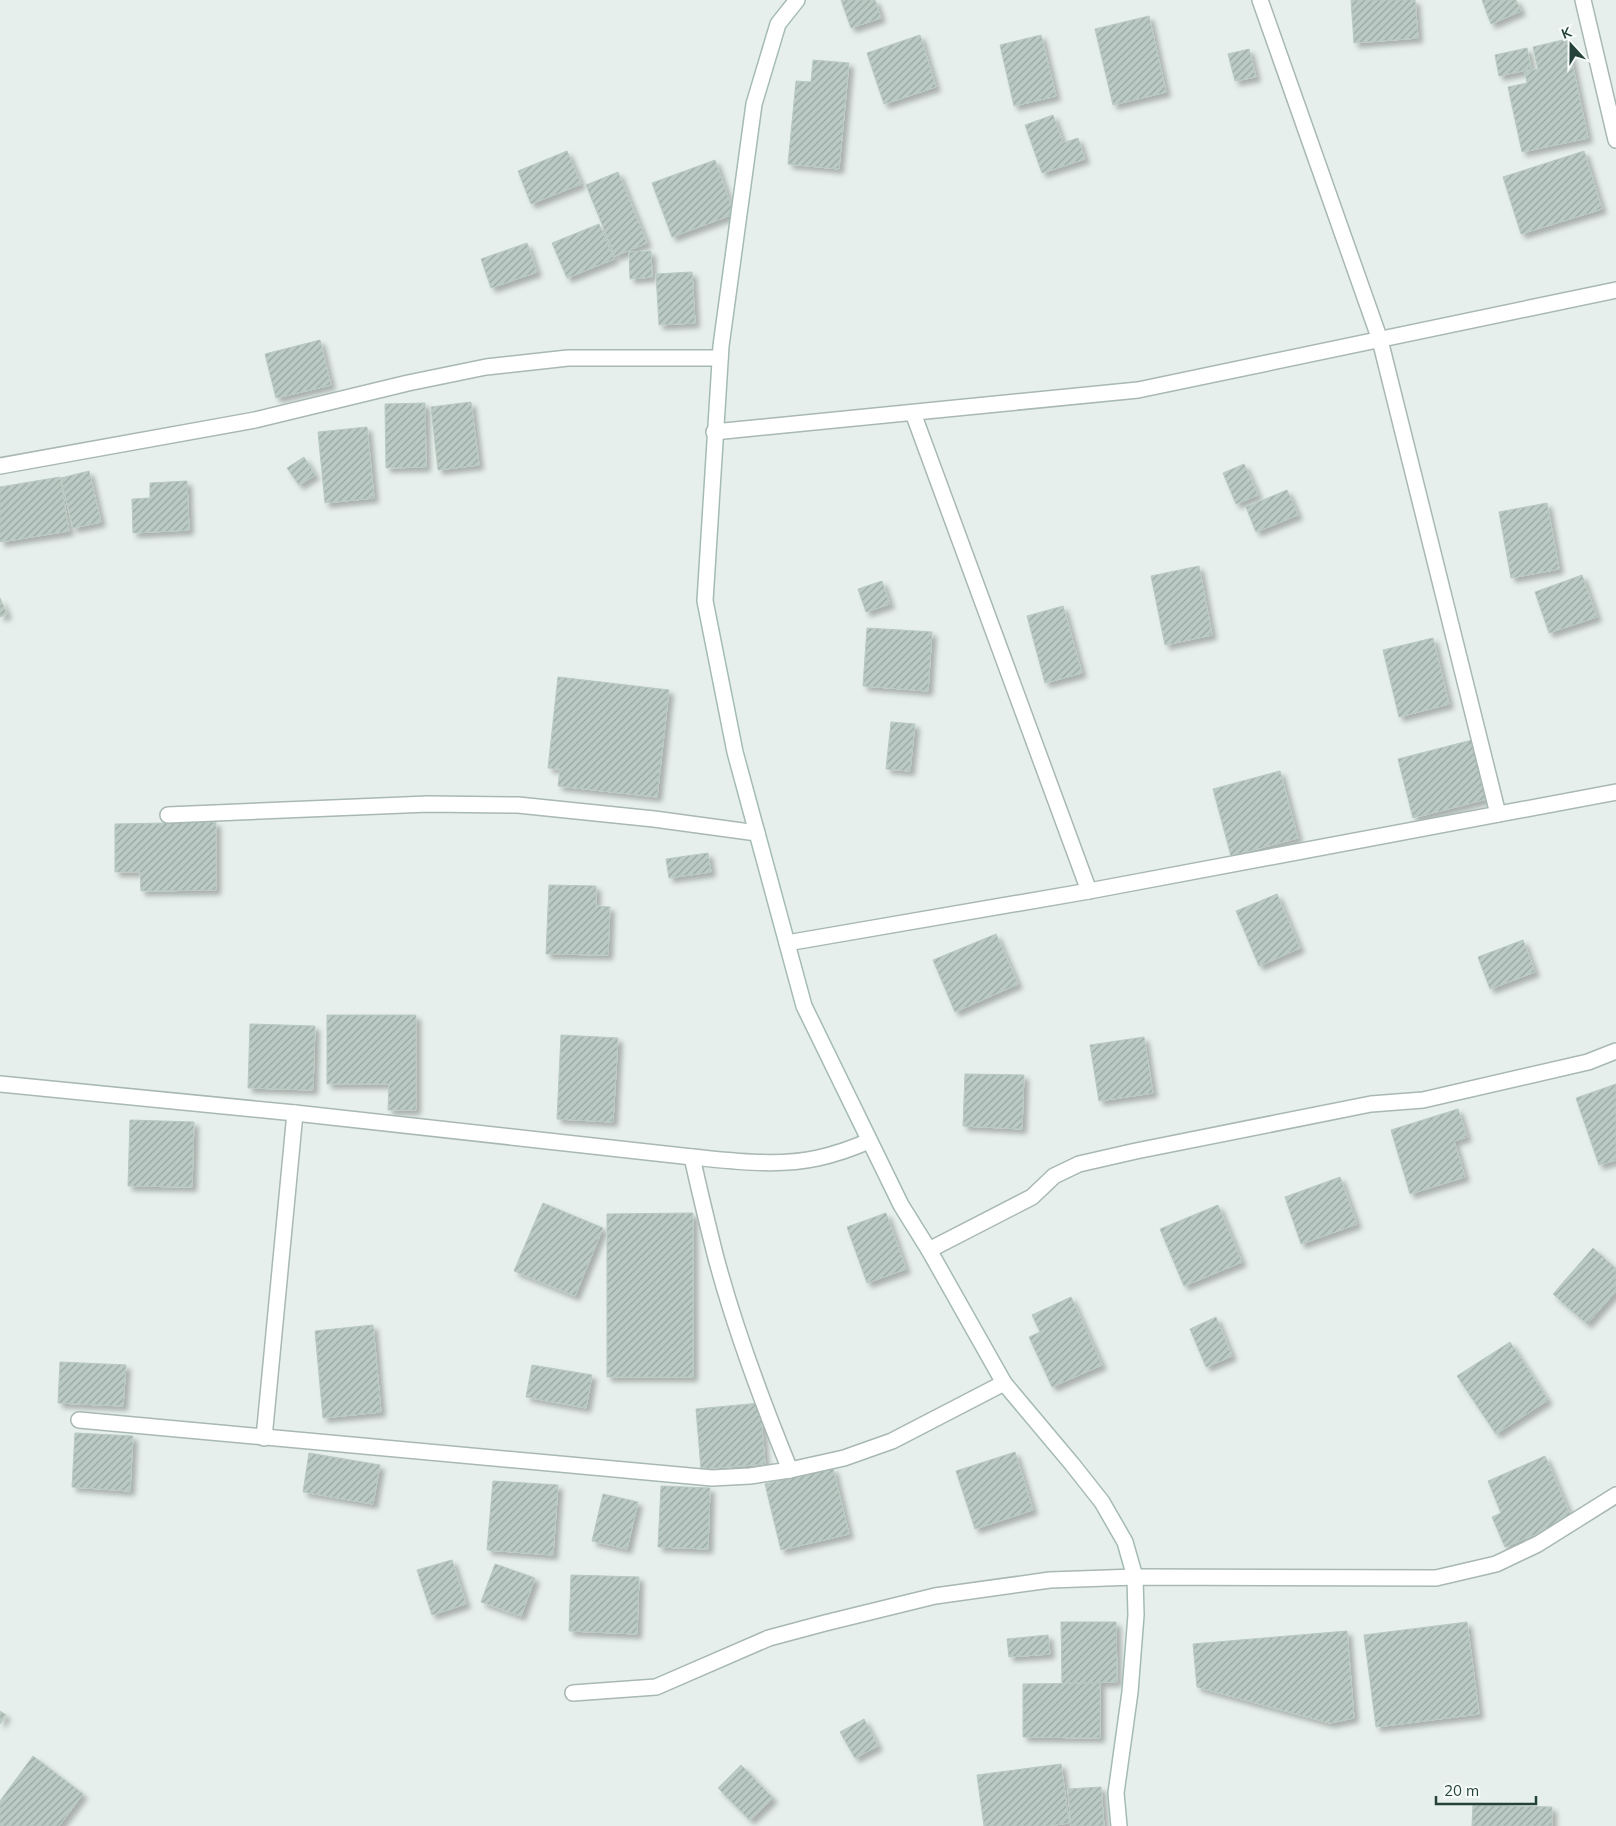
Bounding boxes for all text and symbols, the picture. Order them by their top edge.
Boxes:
north arrow [1546,20,1596,70]
text: K [1559,23,1575,43]
scale bar [1436,1774,1536,1806]
text: 20 m [1444,1781,1479,1800]

